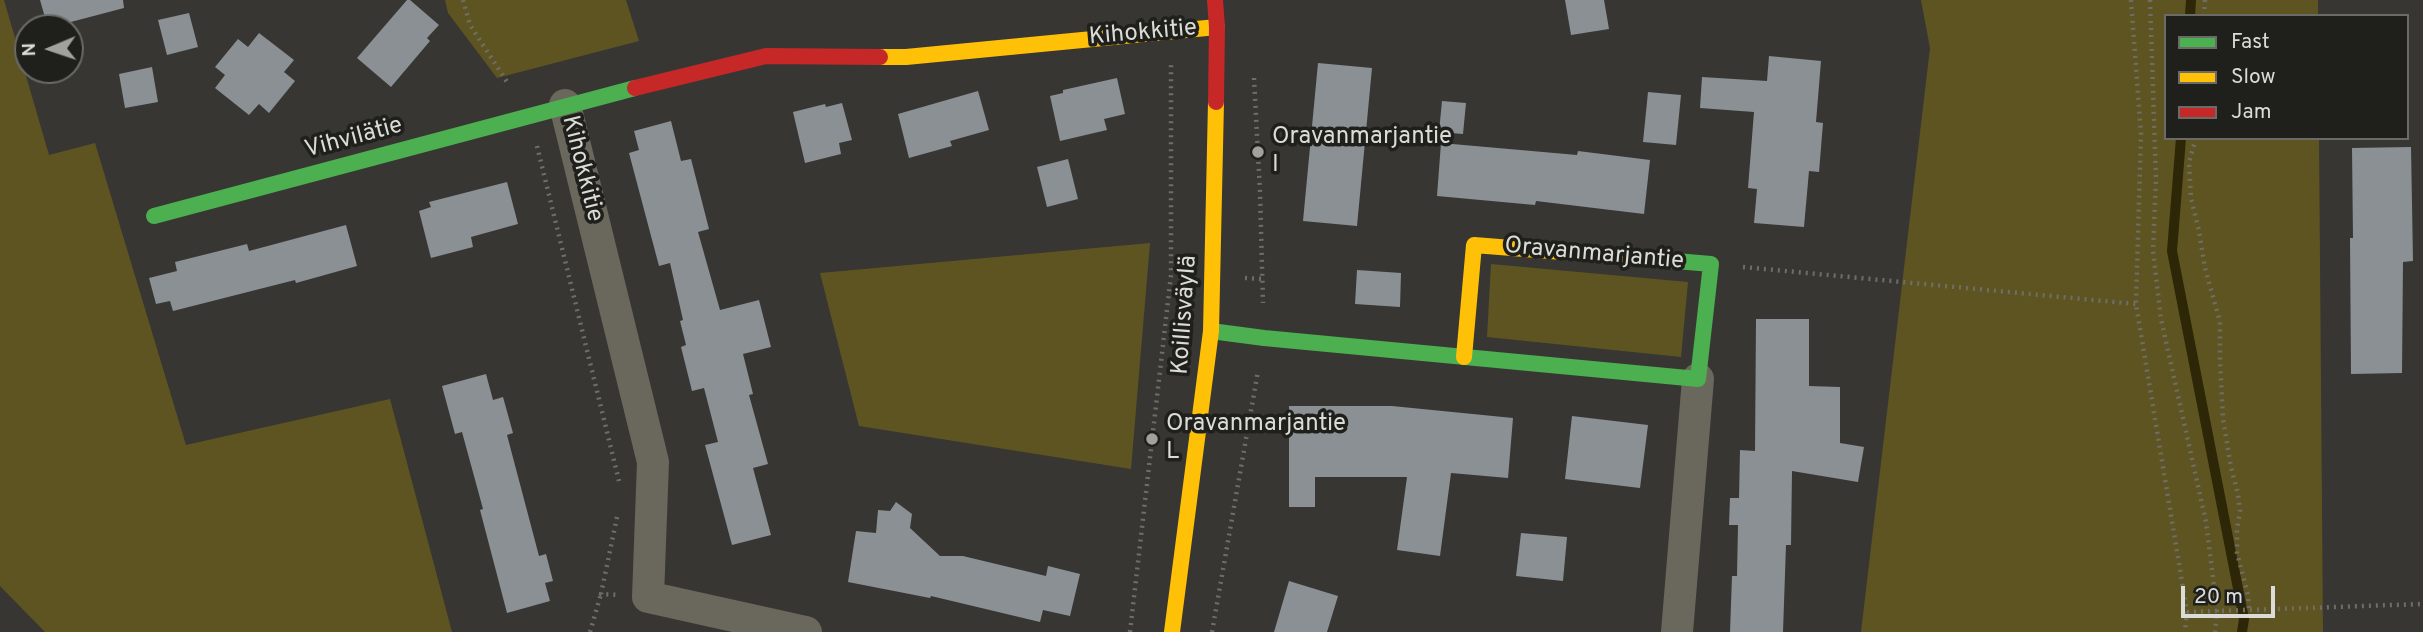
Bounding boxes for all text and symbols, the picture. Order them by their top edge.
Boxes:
north arrow [14,14,84,84]
legend [2164,14,2409,140]
street label: Kihokkitie [1088,15,1198,53]
text: Fast [2231,29,2270,56]
text: N [18,42,42,57]
text: Slow [2231,64,2276,91]
text: Jam [2231,99,2272,126]
street label: Vihvilätie [302,112,406,166]
street label: Kihokkitie [554,113,608,225]
place label: Oravanmarjantie I [1272,124,1452,180]
marker: Oravanmarjantie I [1250,144,1266,160]
street label: Oravanmarjantie [1503,233,1685,277]
street label: Koillisväylä [1167,254,1205,376]
place label: Oravanmarjantie L [1166,411,1346,467]
marker: Oravanmarjantie L [1144,431,1160,447]
scale bar [2185,572,2280,616]
text: 20 m [2194,584,2243,611]

